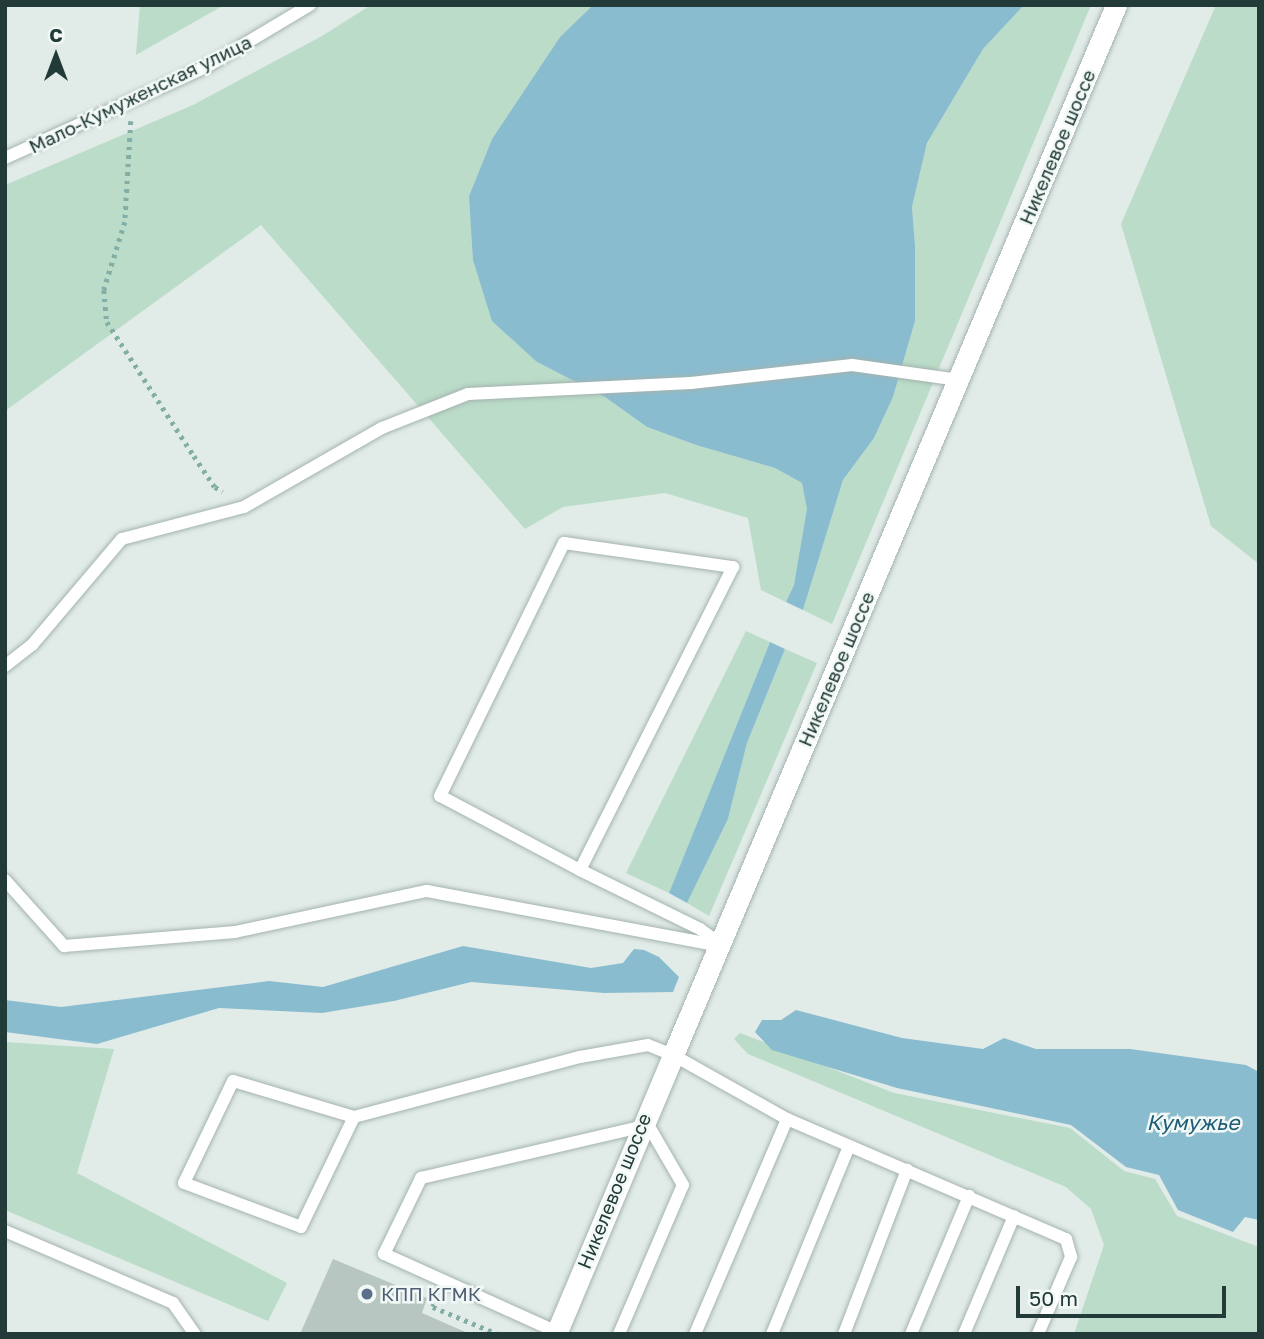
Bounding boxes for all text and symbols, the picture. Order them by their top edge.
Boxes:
north arrow [21,21,91,91]
text: С [49,23,63,46]
street label: Мало-Кумуженская улица [25,30,255,158]
street label: Никелевое шоссе [1014,66,1100,228]
street label: Никелевое шоссе [793,588,879,750]
water label: Кумужье [1147,1109,1239,1135]
street label: Никелевое шоссе [572,1110,656,1272]
scale bar [1019,1272,1229,1316]
place label: КПП КГМК [381,1283,481,1305]
text: 50 m [1029,1285,1078,1311]
marker: КПП КГМК [359,1286,375,1302]

